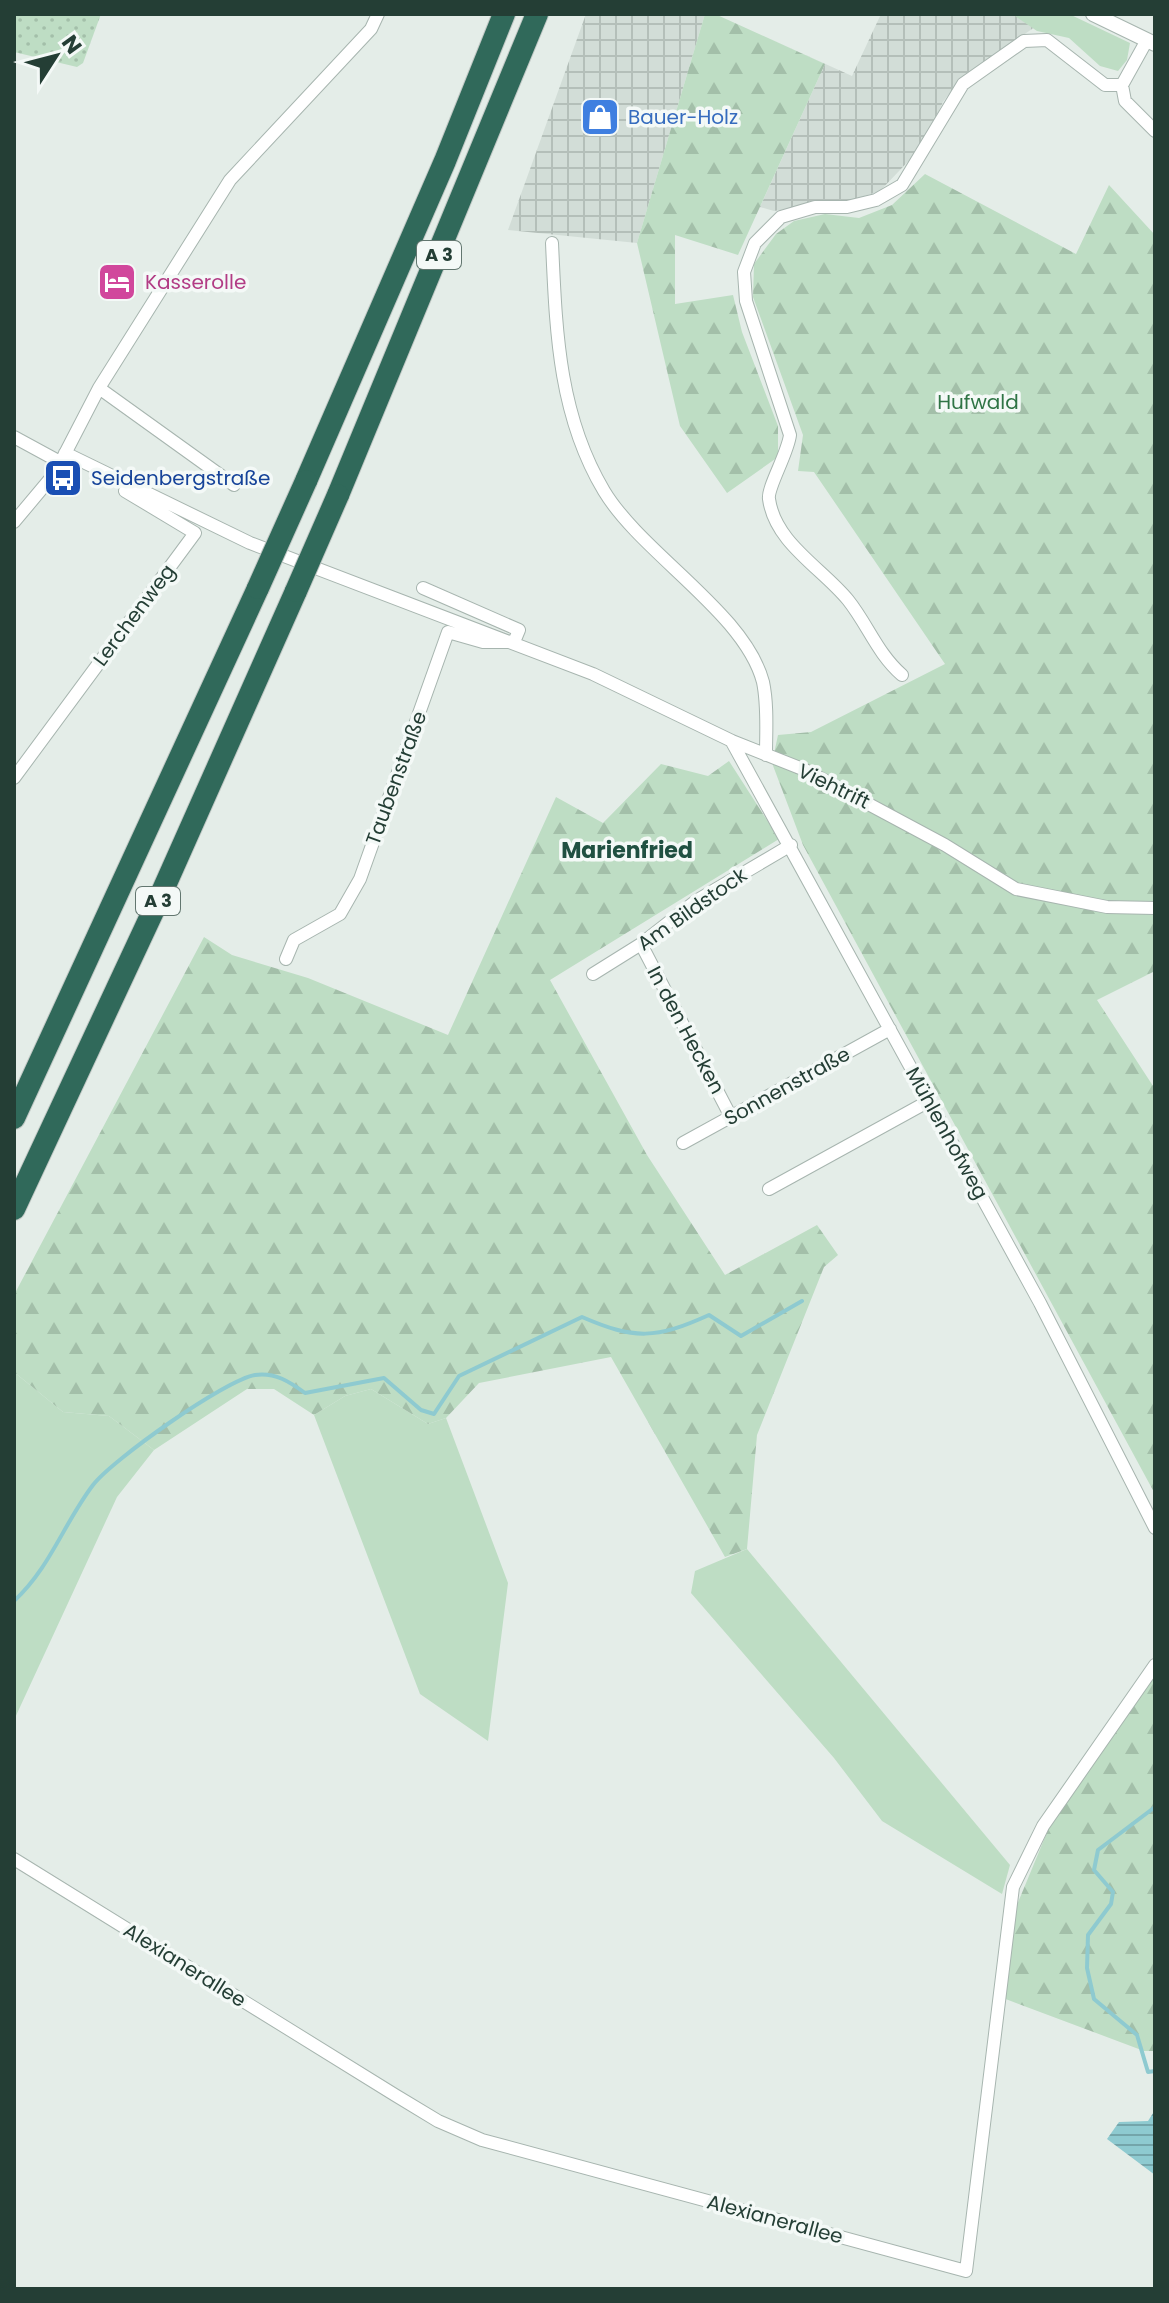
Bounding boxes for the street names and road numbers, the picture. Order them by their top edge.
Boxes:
road number: A 3 [417,241,461,269]
street label: Lerchenweg [86,558,182,672]
street label: Taubenstraße [359,707,433,849]
street label: Viehtrift [793,757,875,815]
street label: Am Bildstock [632,860,753,957]
road number: A 3 [136,887,180,915]
street label: In den Hecken [641,961,731,1099]
street label: Sonnenstraße [719,1040,855,1132]
street label: Mühlenhofweg [899,1062,995,1204]
street label: Alexianerallee [118,1916,252,2014]
street label: Alexianerallee [704,2187,846,2251]

